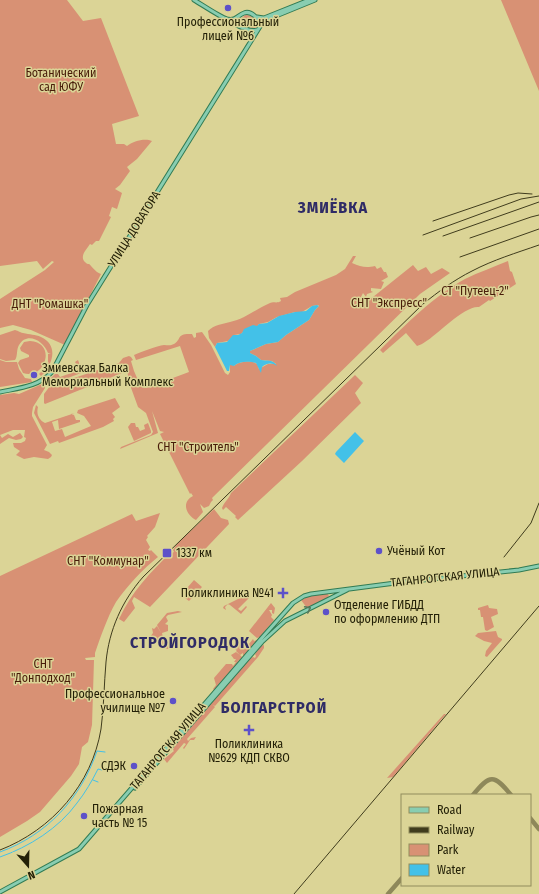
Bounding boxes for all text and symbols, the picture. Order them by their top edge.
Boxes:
marker: Профессиональный лицей №6 [223,3,233,13]
place label: Профессиональный лицей №6 [177,15,279,43]
park label: Ботанический сад ЮФУ [25,66,97,94]
street label: УЛИЦА ДОВАТОРА [104,188,163,271]
district label: ЗМИЁВКА [297,198,368,217]
park label: СТ "Путеец-2" [441,284,509,298]
park label: СНТ "Экспресс" [351,296,427,310]
park label: ДНТ "Ромашка" [11,297,88,311]
place label: Змиевская Балка Мемориальный Комплекс [42,361,173,389]
marker: Змиевская Балка Мемориальный Комплекс [29,370,39,380]
park label: СНТ "Строитель" [157,440,239,454]
place label: Учёный Кот [386,544,445,558]
place label: 1337 км [176,546,212,560]
marker: Учёный Кот [374,546,384,556]
marker: 1337 км [161,547,173,559]
park label: СНТ "Коммунар" [67,554,149,568]
street label: ТАГАНРОГСКАЯ УЛИЦА [390,564,501,590]
place label: Поликлиника №41 [181,586,274,600]
marker: Поликлиника №41 [277,587,289,599]
place label: Отделение ГИБДД по оформлению ДТП [334,598,440,626]
one-way arrow [303,606,311,614]
marker: Отделение ГИБДД по оформлению ДТП [321,607,331,617]
district label: СТРОЙГОРОДОК [130,633,250,652]
park label: СНТ "Донподход" [11,657,75,685]
place label: Профессиональное училище №7 [65,687,165,715]
marker: Профессиональное училище №7 [168,696,178,706]
district label: БОЛГАРСТРОЙ [221,698,327,717]
street label: ТАГАНРОГСКАЯ УЛИЦА [127,699,209,792]
marker: Поликлиника №629 КДП СКВО [243,724,255,736]
place label: Поликлиника №629 КДП СКВО [208,737,290,765]
place label: СДЭК [101,759,127,773]
marker: СДЭК [129,761,139,771]
legend [401,794,531,886]
place label: Пожарная часть № 15 [92,802,148,830]
text: Road [437,803,462,817]
marker: Пожарная часть № 15 [79,811,89,821]
text: Railway [437,823,475,837]
text: Park [437,843,459,857]
north arrow [8,846,48,886]
text: Water [437,863,466,877]
text: N [26,868,37,882]

